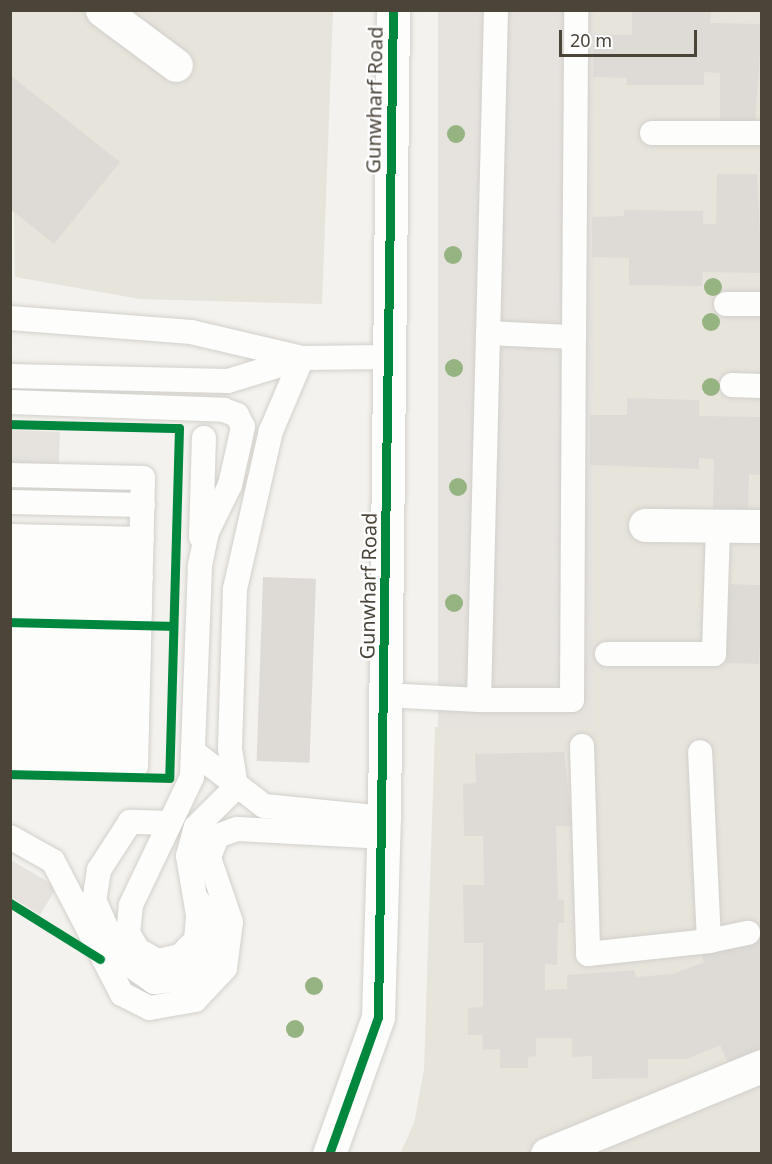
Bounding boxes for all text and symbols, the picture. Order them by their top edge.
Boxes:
scale bar [562,18,700,56]
street label: Gunwharf Road [361,26,387,174]
text: 20 m [570,28,612,52]
street label: Gunwharf Road [355,512,381,660]

